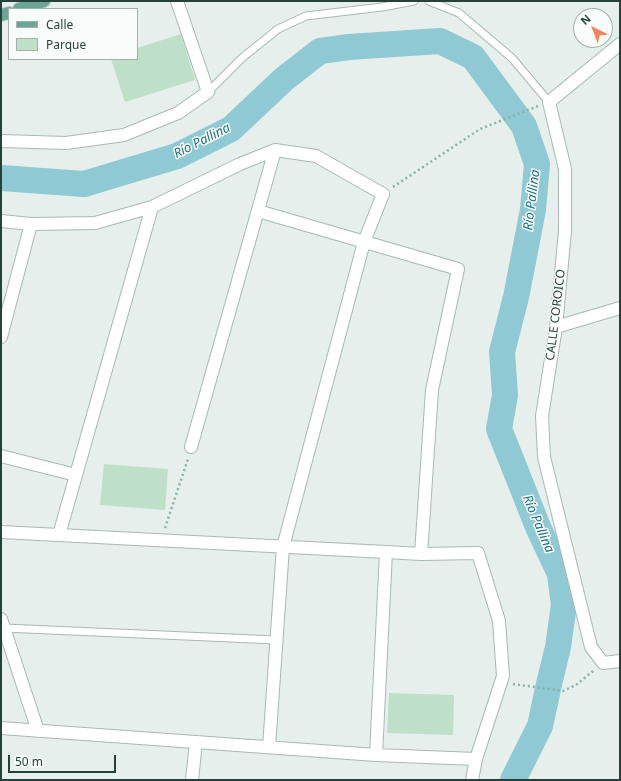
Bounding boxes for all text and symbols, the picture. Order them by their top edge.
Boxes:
legend [8,8,138,60]
north arrow [573,8,613,48]
text: N [577,11,594,28]
text: Calle [46,16,73,33]
text: Parque [46,36,86,53]
water label: Río Pallina [171,120,233,162]
water label: Río Pallina [521,169,543,231]
street label: CALLE COROICO [543,268,569,362]
water label: Río Pallina [519,493,557,555]
scale bar [10,747,118,773]
text: 50 m [15,753,43,770]

